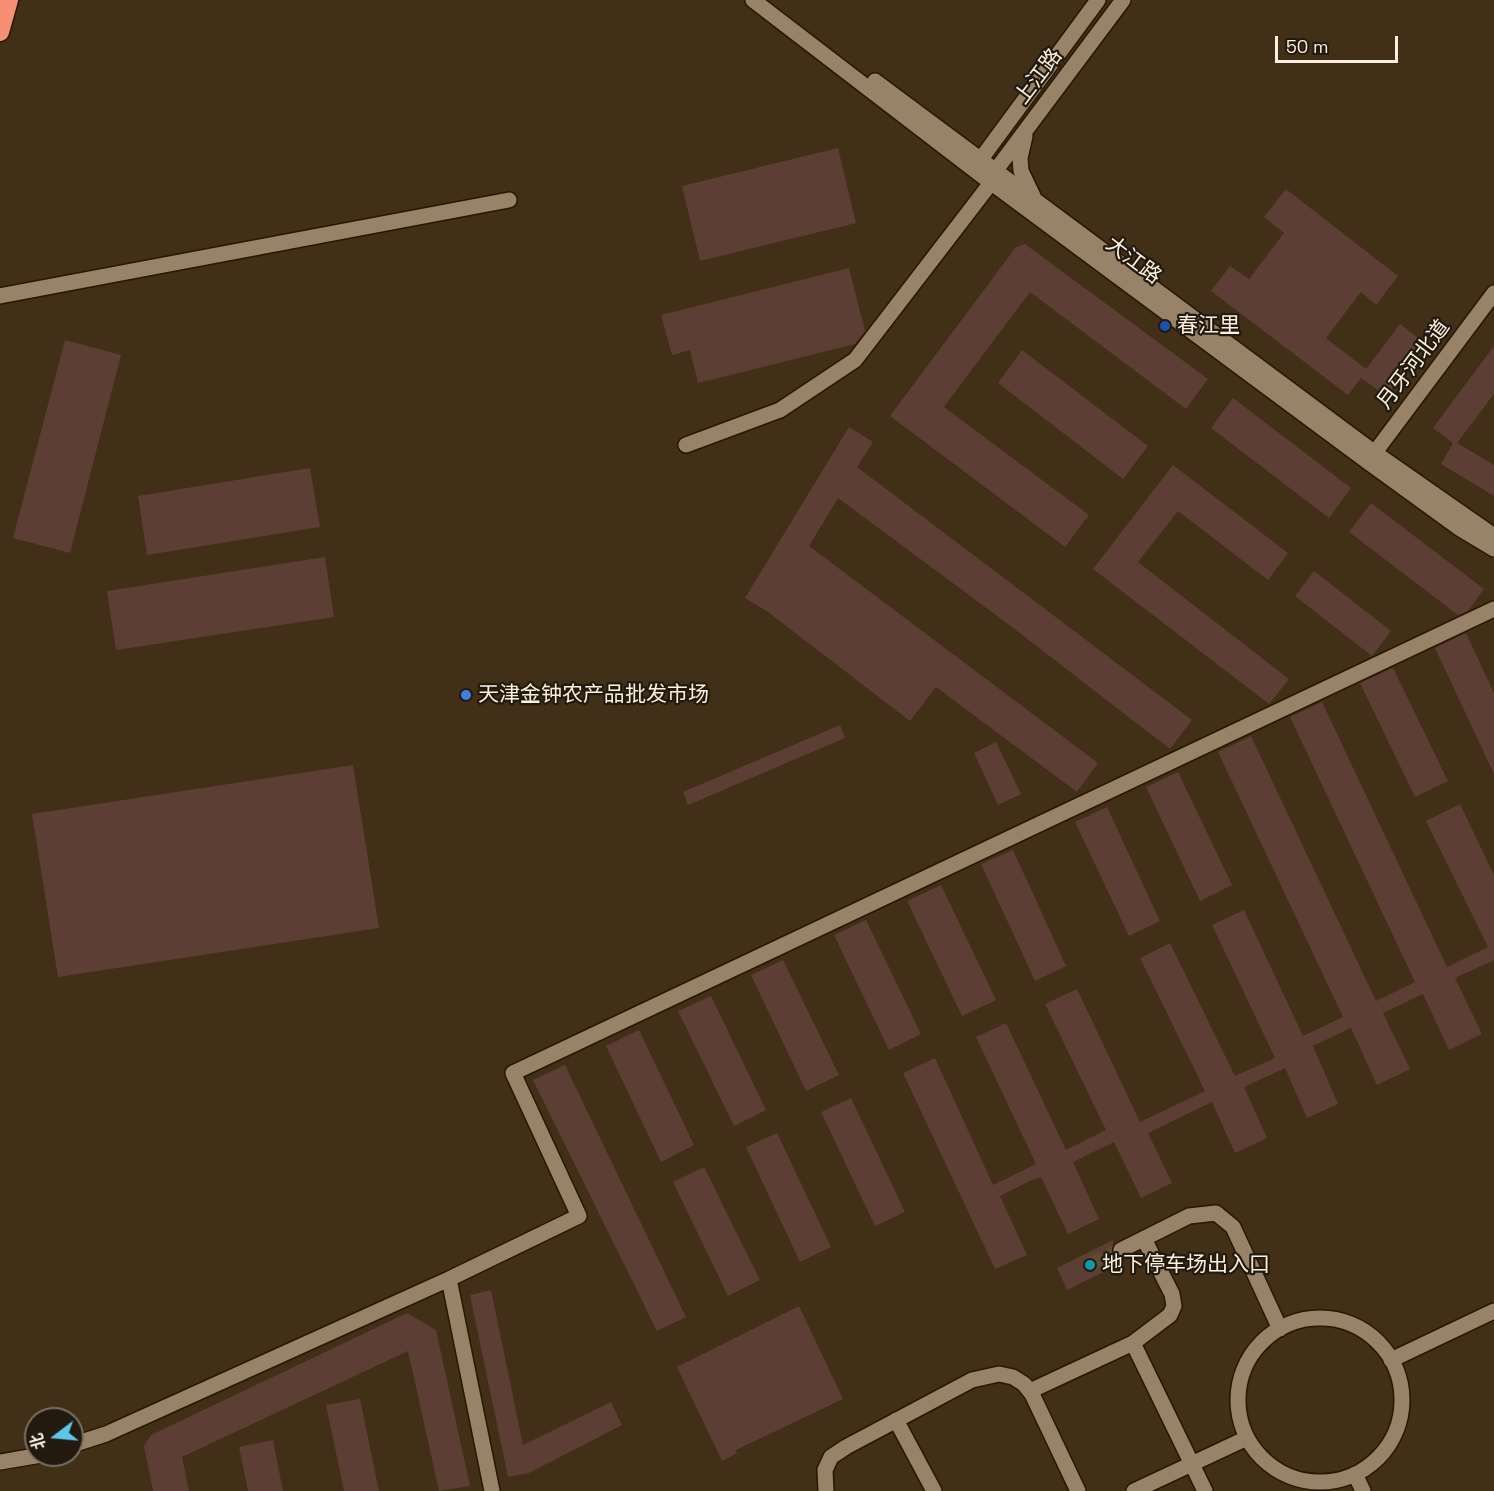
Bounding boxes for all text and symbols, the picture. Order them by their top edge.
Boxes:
scale bar [1278,24,1401,62]
text: 50 m [1286,35,1328,58]
street label: 上江路 [1010,44,1068,110]
street label: 大江路 [1100,232,1166,290]
place label: 春江里 [1177,313,1240,339]
street label: 月牙河北道 [1372,315,1456,415]
marker: 春江里 [1158,319,1172,333]
place label: 天津金钟农产品批发市场 [478,682,709,708]
marker: 天津金钟农产品批发市场 [459,688,473,702]
place label: 地下停车场出入口 [1102,1252,1270,1278]
marker: 地下停车场出入口 [1083,1258,1097,1272]
north arrow [24,1407,84,1467]
text: 北 [26,1431,50,1452]

